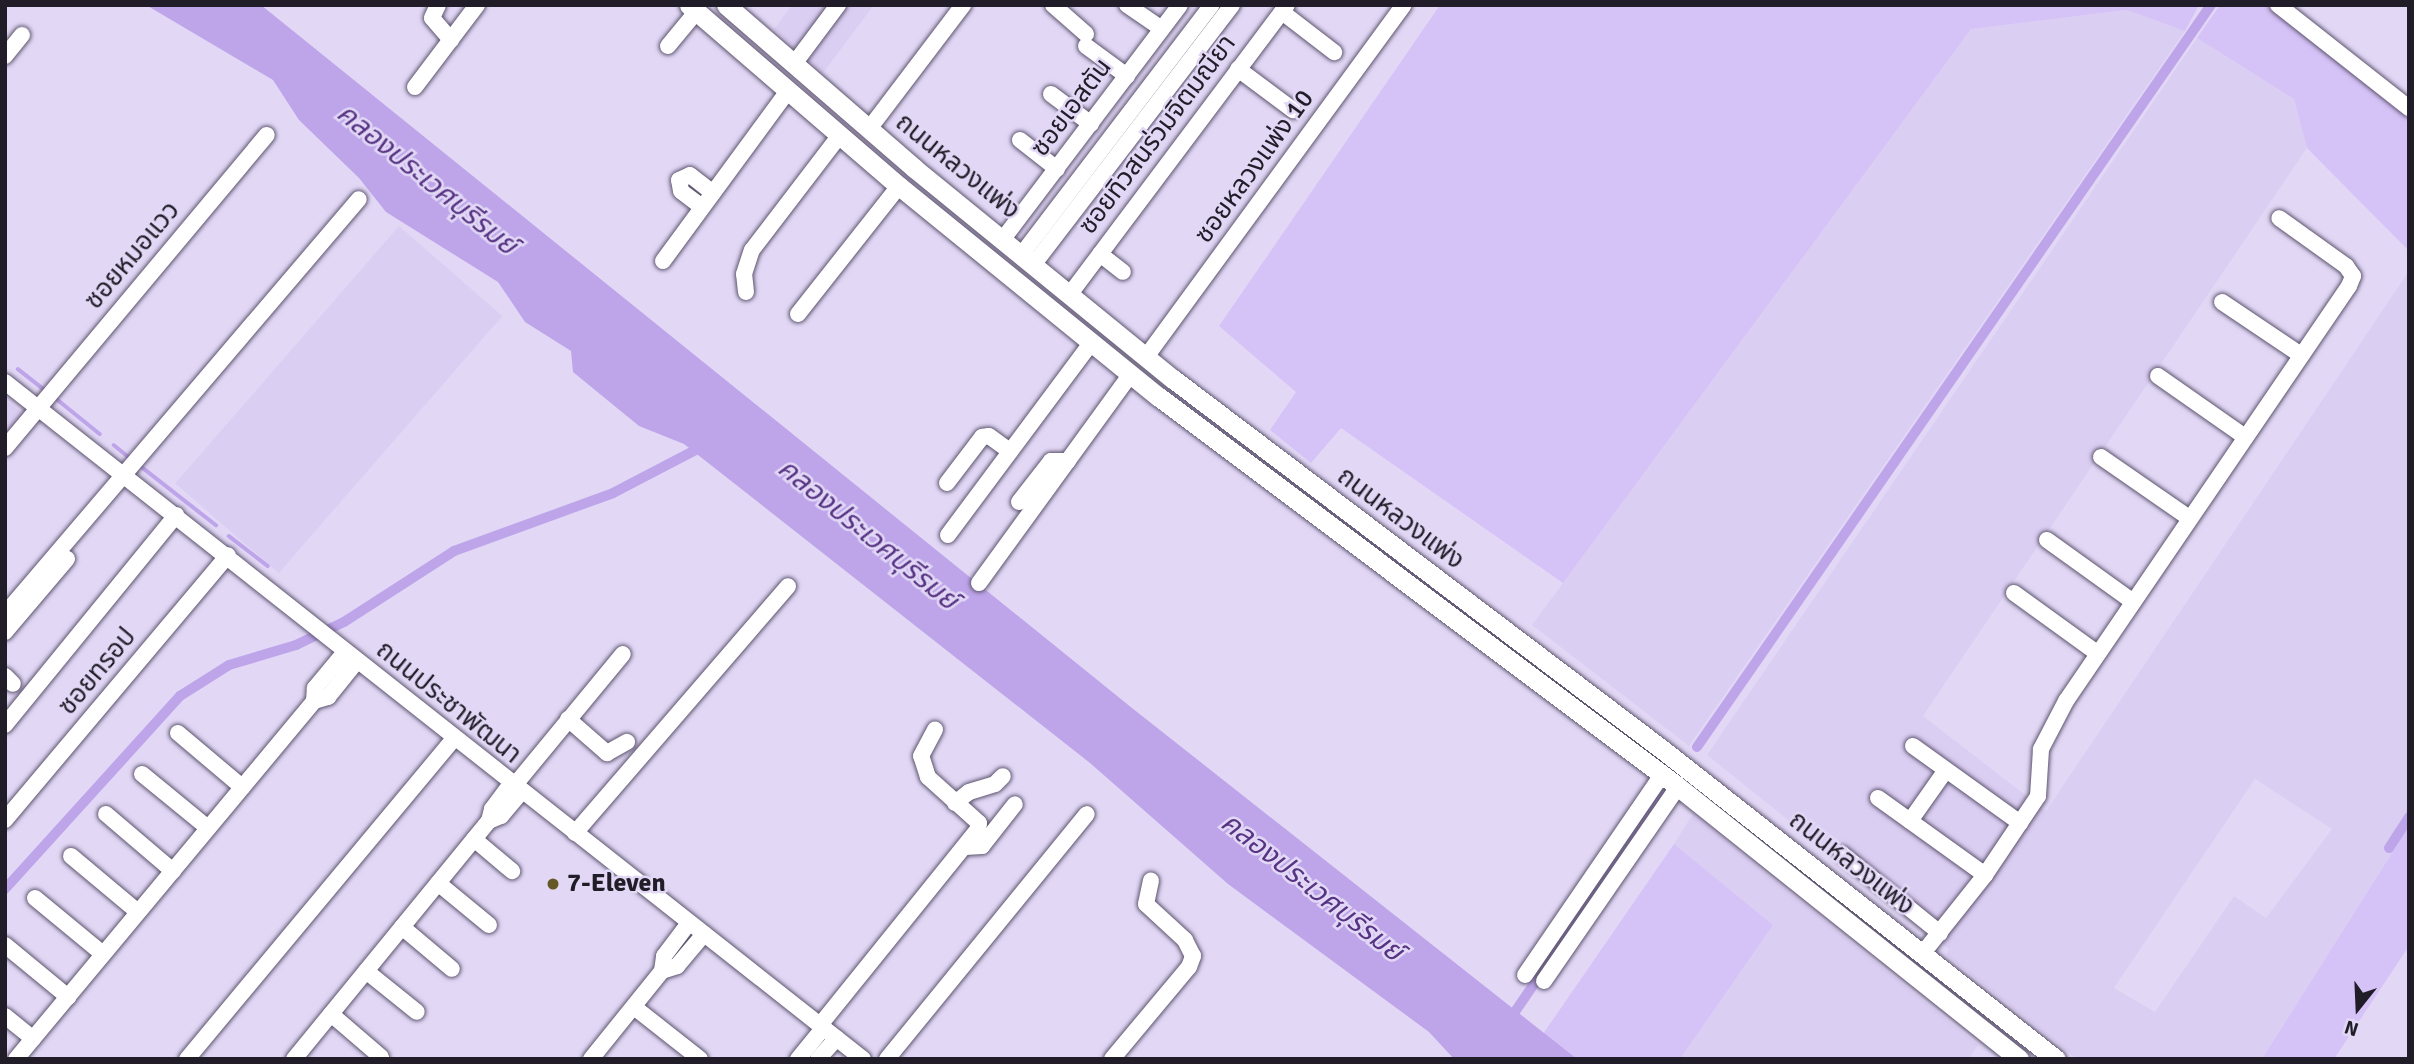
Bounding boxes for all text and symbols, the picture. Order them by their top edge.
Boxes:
street label: ซอยทิวสนร่วมจิตมณียา [1073,29,1243,241]
street label: ซอยเอสตัน [1025,53,1119,163]
street label: ซอยหลวงแพ่ง 10 [1189,84,1321,250]
water label: คลองประเวศบุรีรมย์ [330,96,524,262]
street label: ถนนหลวงแพ่ง [889,107,1025,227]
street label: ซอยหมอแวว [79,196,187,316]
water label: คลองประเวศบุรีรมย์ [771,451,965,617]
street label: ถนนหลวงแพ่ง [1330,461,1470,577]
street label: ซอยทรอป [53,622,143,722]
street label: ถนนประชาพัฒนา [369,635,527,771]
water label: คลองประเวศบุรีรมย์ [1214,805,1410,969]
street label: ถนนหลวงแพ่ง [1782,805,1920,923]
place label: 7-Eleven [567,868,666,900]
marker: 7-Eleven [545,876,561,892]
north arrow [2323,973,2393,1043]
text: N [2342,1015,2362,1041]

